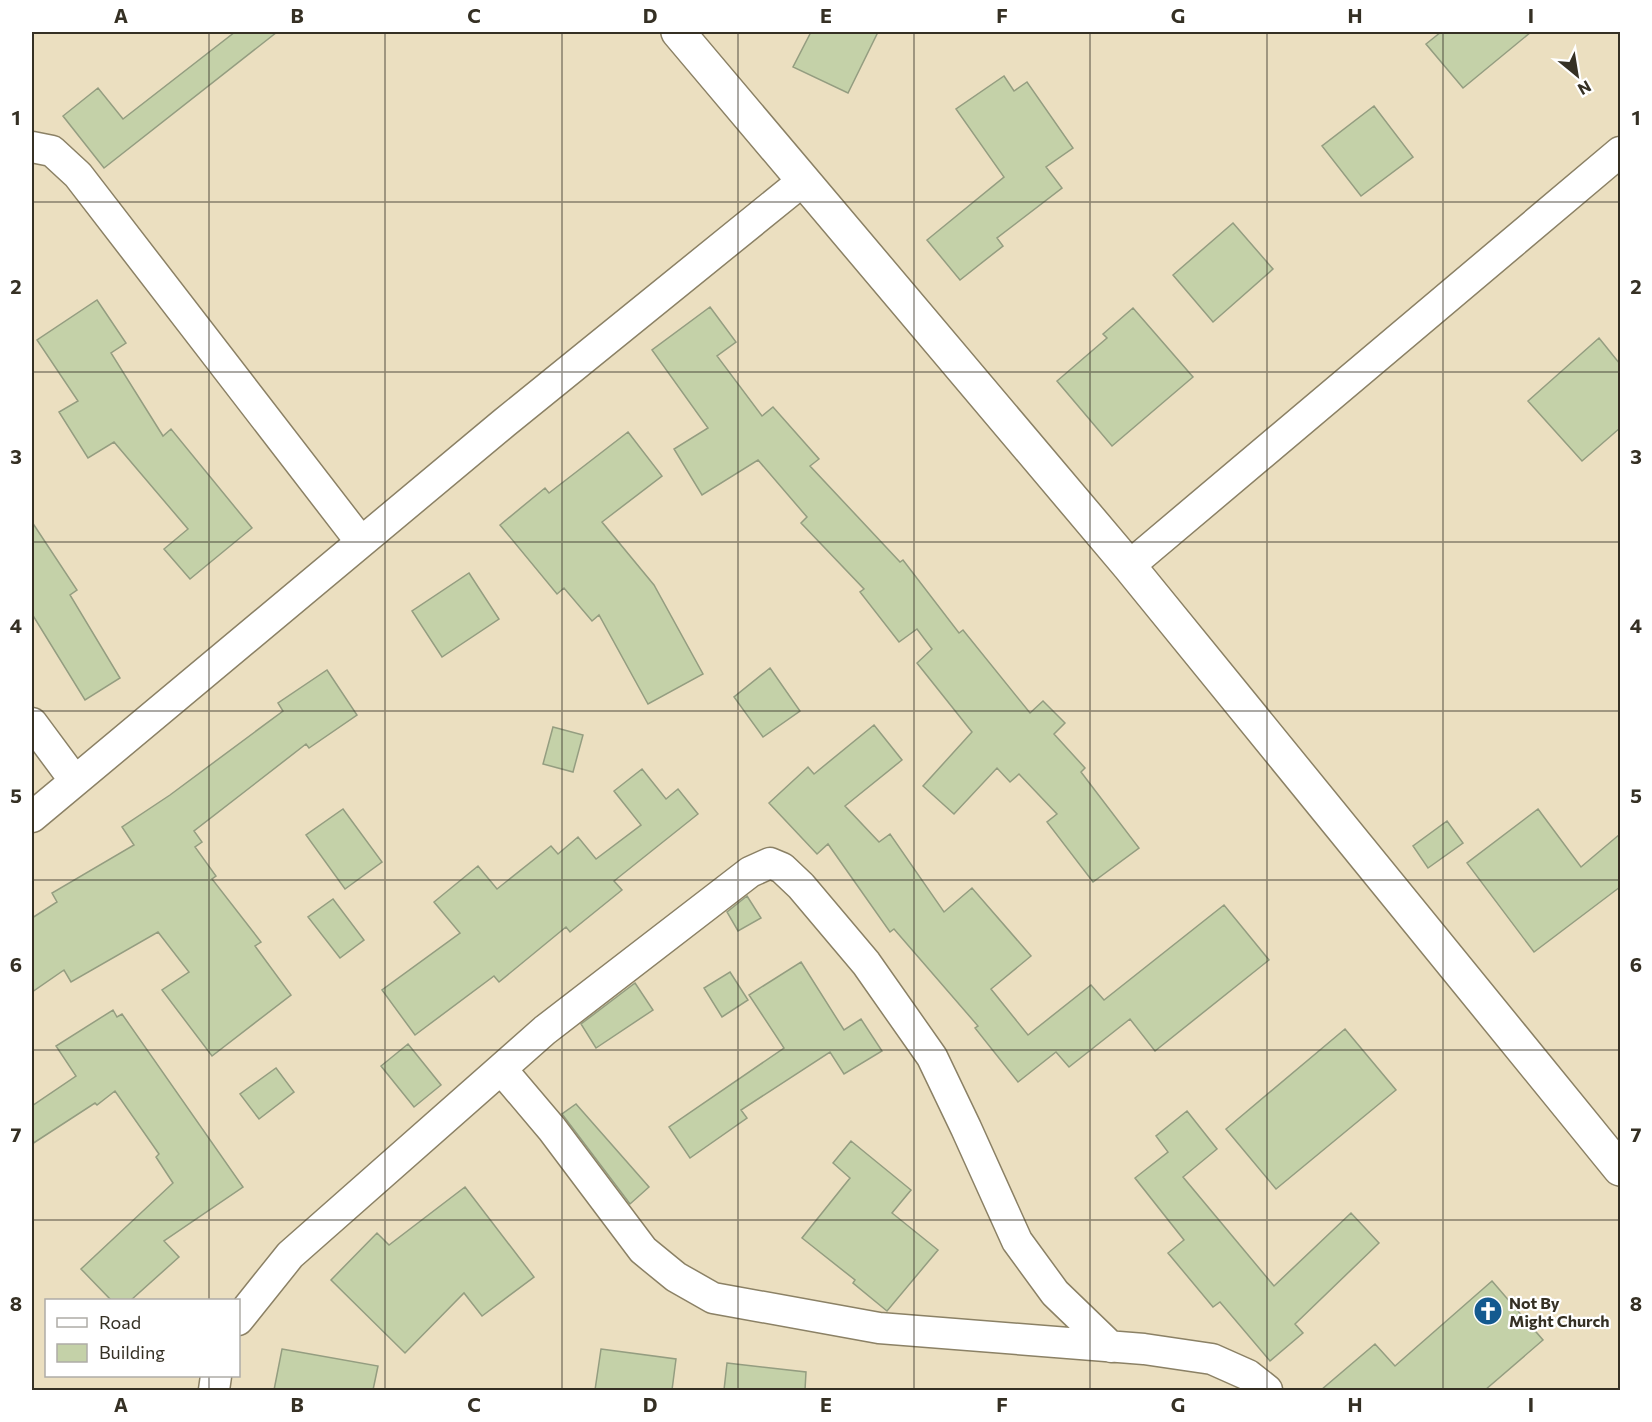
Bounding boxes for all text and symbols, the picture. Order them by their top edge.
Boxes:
text: A [114,3,128,27]
text: B [290,3,304,27]
text: C [467,3,481,27]
text: D [643,3,657,27]
text: E [820,3,832,27]
text: F [996,3,1008,27]
text: G [1171,3,1185,27]
text: H [1348,3,1363,27]
text: I [1528,3,1534,27]
north arrow [1547,45,1607,105]
text: N [1575,77,1595,100]
text: 1 [11,105,21,129]
text: 1 [1631,105,1641,129]
text: 2 [10,274,22,298]
text: 2 [1630,274,1642,298]
text: 3 [10,444,22,468]
text: 3 [1630,444,1642,468]
text: 4 [10,613,22,637]
text: 4 [1630,613,1642,637]
text: 5 [10,783,22,807]
text: 5 [1630,783,1642,807]
text: 6 [10,952,22,976]
text: 6 [1630,952,1642,976]
text: 7 [11,1122,22,1146]
text: 7 [1631,1122,1642,1146]
text: 8 [10,1291,22,1315]
text: 8 [1630,1291,1642,1315]
place label: Not By Might Church [1509,1293,1609,1330]
church icon: Not By Might Church [1472,1295,1504,1327]
legend [45,1299,240,1377]
text: Road [99,1311,141,1333]
text: Building [99,1341,165,1363]
text: A [114,1392,128,1416]
text: B [290,1392,304,1416]
text: C [467,1392,481,1416]
text: D [643,1392,657,1416]
text: E [820,1392,832,1416]
text: F [996,1392,1008,1416]
text: G [1171,1392,1185,1416]
text: H [1348,1392,1363,1416]
text: I [1528,1392,1534,1416]

